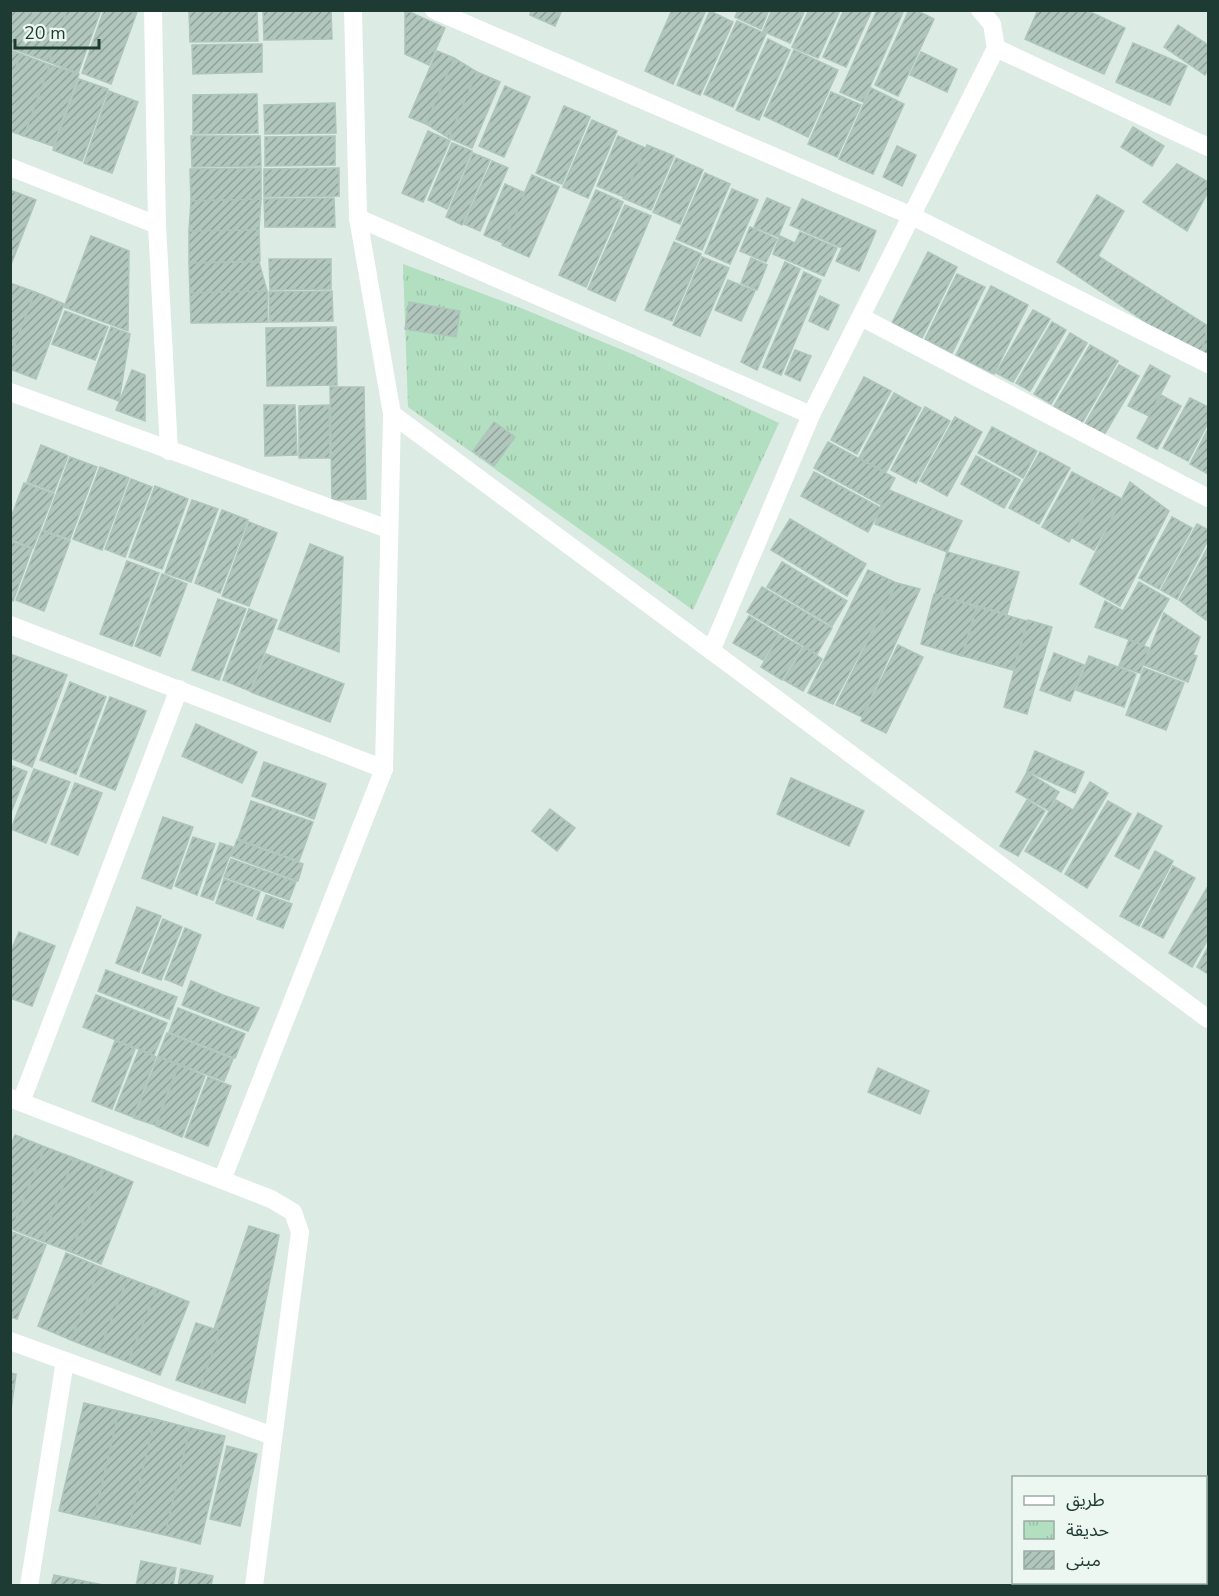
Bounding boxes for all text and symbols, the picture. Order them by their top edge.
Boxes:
scale bar [15,12,99,50]
text: 20 m [24,21,66,45]
legend [1012,1476,1207,1584]
text: طريق [1066,1488,1105,1512]
text: حديقة [1066,1518,1109,1542]
text: مبنى [1066,1548,1101,1572]

